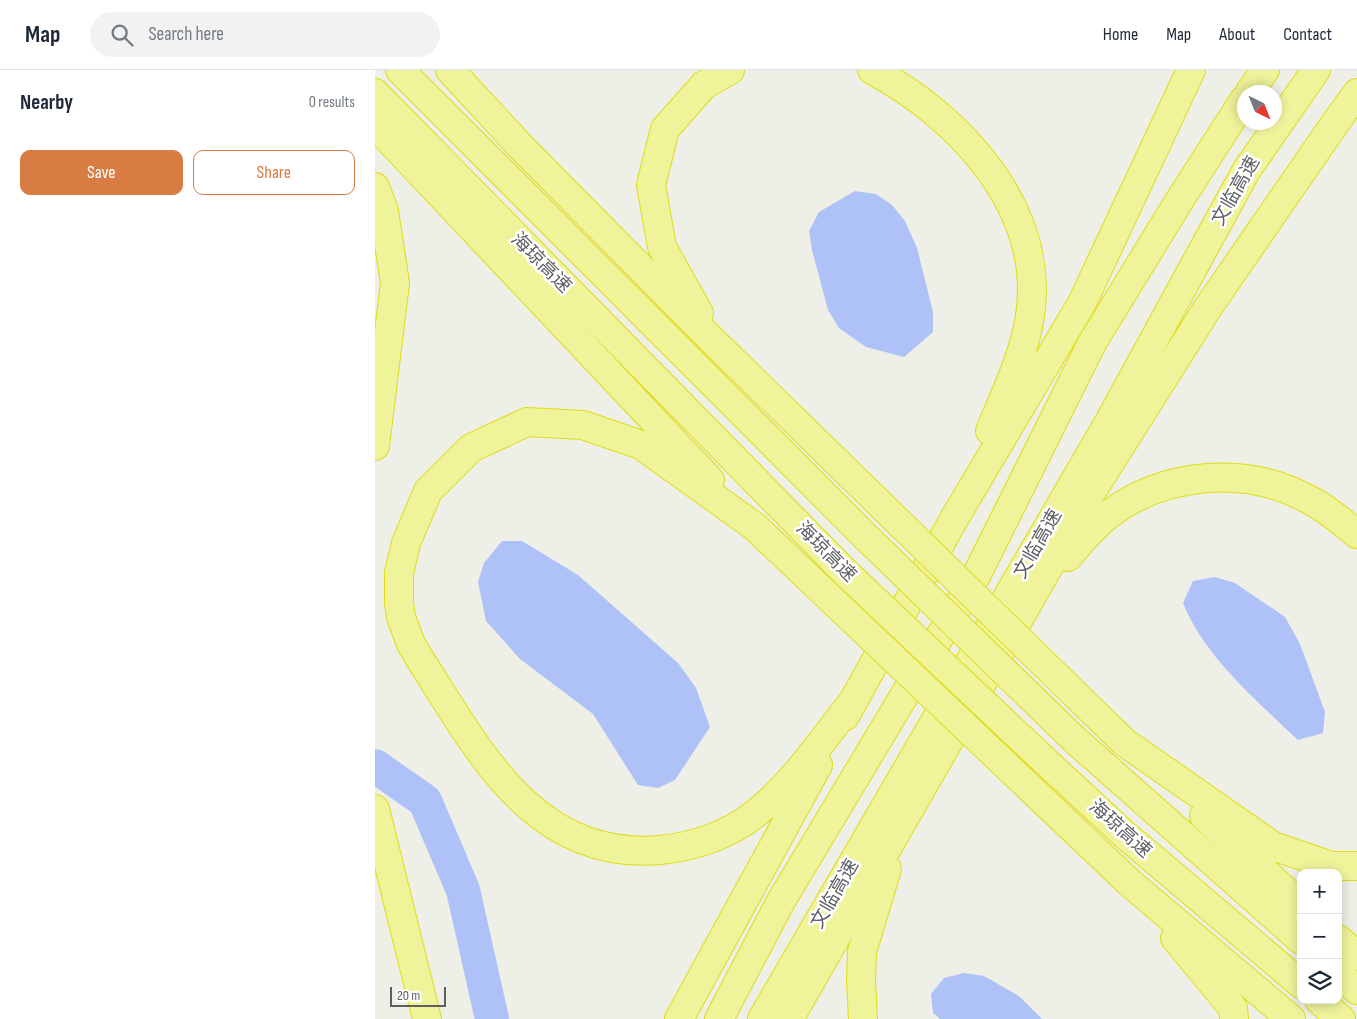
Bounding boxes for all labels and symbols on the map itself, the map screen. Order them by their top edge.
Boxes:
north arrow [1237,85,1282,130]
street label: 文临高速 [1207,152,1265,230]
street label: 海琼高速 [506,228,576,298]
street label: 文临高速 [1009,505,1067,583]
street label: 海琼高速 [791,517,861,587]
street label: 海琼高速 [1084,795,1156,863]
street label: 文临高速 [806,855,864,933]
scale bar [390,984,446,1007]

